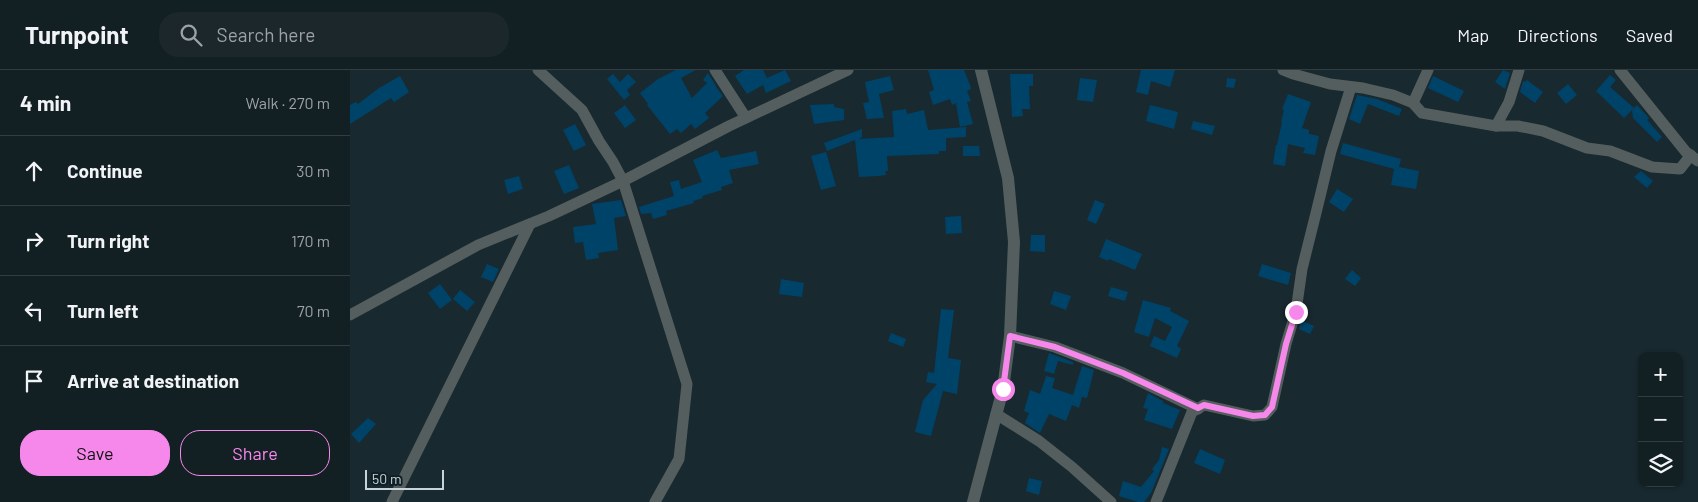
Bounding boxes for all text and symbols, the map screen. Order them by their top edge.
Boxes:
search box [159,12,509,57]
text: Turnpoint [25,20,129,49]
icon: search [177,21,205,49]
text: Search here [217,23,315,46]
text: Map [1457,24,1489,46]
text: Directions [1517,24,1598,46]
text: Saved [1626,24,1673,46]
text: 4 min [20,90,71,115]
text: Walk · 270 m [245,93,330,112]
icon: ahead [20,157,48,185]
text: Continue [67,159,143,182]
text: 30 m [296,161,330,180]
icon: right [20,227,48,255]
text: Turn right [67,229,149,252]
text: 170 m [291,231,330,250]
icon: left [20,297,48,325]
text: Turn left [67,299,138,322]
text: 70 m [297,301,330,320]
route end [1285,301,1308,324]
map controls [1638,352,1683,487]
button: + [1638,352,1683,397]
icon: arrive [20,367,48,395]
text: Arrive at destination [67,369,239,392]
route start [992,378,1015,401]
button: − [1638,397,1683,442]
button: Save [20,430,170,476]
button: Share [180,430,330,476]
button: layers [1638,442,1683,487]
scale bar [365,467,444,490]
text: 50 m [372,470,401,487]

